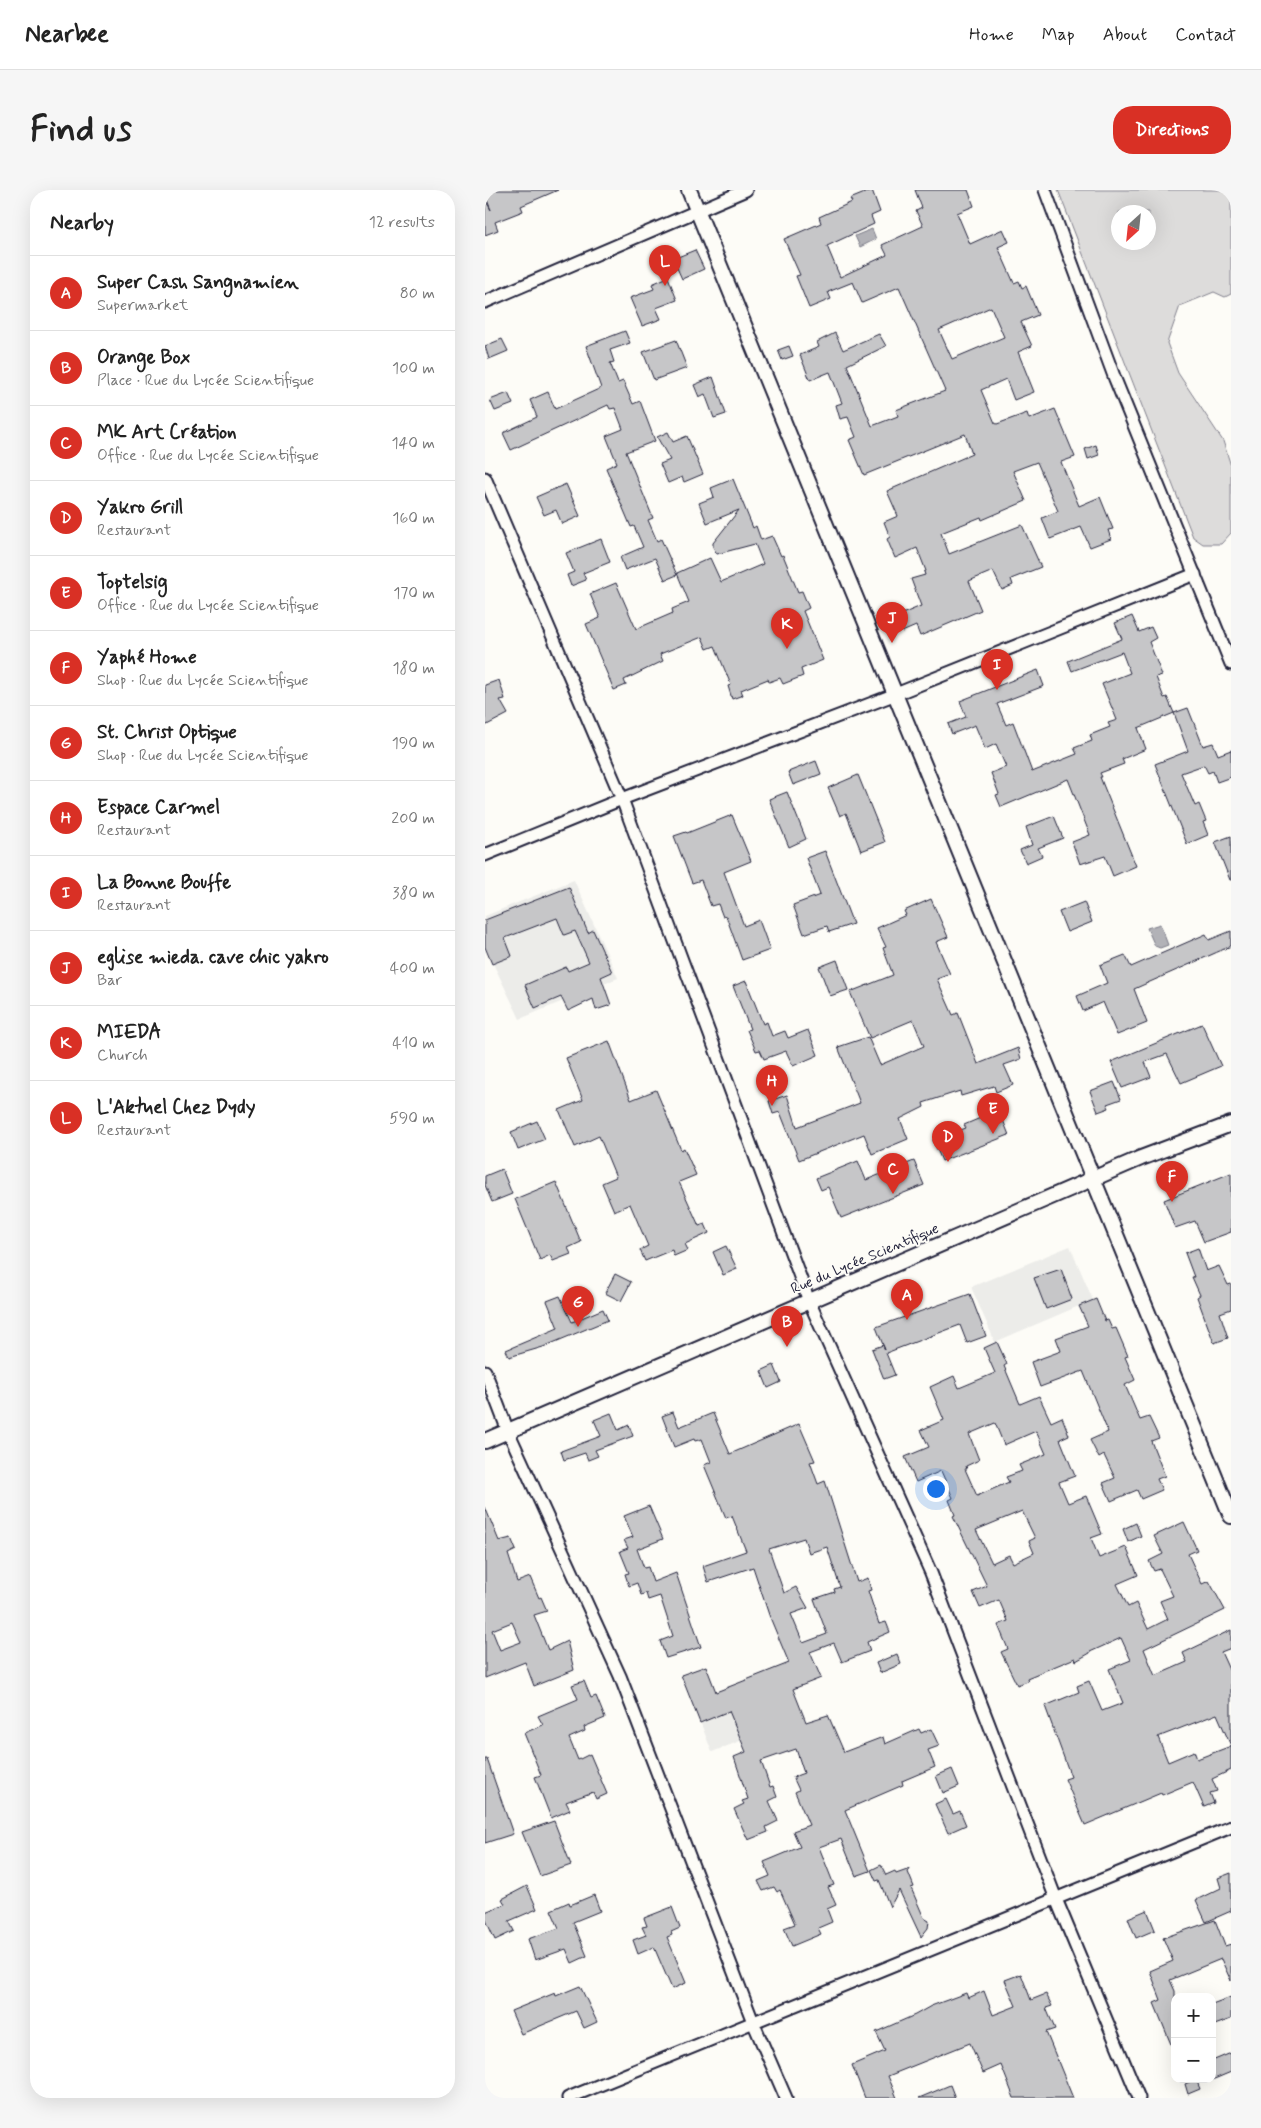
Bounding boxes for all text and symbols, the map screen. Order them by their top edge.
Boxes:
text: Nearbee [25,19,109,50]
text: Home [969,23,1014,47]
text: Map [1042,23,1075,47]
text: About [1103,23,1147,47]
text: Contact [1175,23,1236,47]
button: Directions [1113,106,1231,154]
text: Find us [30,107,132,153]
north arrow [1111,205,1156,250]
text: Nearby [50,209,114,237]
text: 12 results [369,212,435,233]
pin: L [649,245,681,286]
text: Super Cash Sangnamien [97,270,299,295]
text: A [61,283,71,304]
text: 80 m [400,283,435,304]
text: Supermarket [97,295,188,316]
text: Orange Box [97,345,190,370]
text: B [61,358,71,379]
text: 100 m [392,358,435,379]
text: Place · Rue du Lycée Scientifique [97,370,314,391]
text: MK Art Création [97,420,237,445]
text: C [60,433,72,454]
text: 140 m [391,433,435,454]
text: Office · Rue du Lycée Scientifique [97,445,319,466]
text: Yakro Grill [97,495,183,520]
text: D [60,508,72,529]
text: 160 m [392,508,435,529]
text: Restaurant [97,520,171,541]
text: Toptelsig [97,570,167,595]
text: E [61,583,71,604]
text: 170 m [393,583,435,604]
text: Office · Rue du Lycée Scientifique [97,595,319,616]
pin: J [876,602,908,643]
pin: K [771,608,803,649]
text: Yaphé Home [97,645,197,670]
pin: I [981,649,1013,690]
text: F [62,658,70,679]
text: 180 m [392,658,435,679]
text: Shop · Rue du Lycée Scientifique [97,670,308,691]
text: St. Christ Optique [97,720,237,745]
text: G [61,733,71,754]
text: 190 m [392,733,435,754]
text: Shop · Rue du Lycée Scientifique [97,745,308,766]
text: Espace Carmel [97,795,220,820]
text: H [61,808,71,829]
text: 200 m [391,808,435,829]
text: Restaurant [97,820,171,841]
text: La Bonne Bouffe [97,870,231,895]
text: I [62,883,70,904]
text: 380 m [392,883,435,904]
text: Restaurant [97,895,171,916]
text: eglise mieda. cave chic yakro [97,945,329,970]
text: J [61,958,71,979]
text: 400 m [390,958,435,979]
text: Bar [97,970,122,991]
text: MIEDA [97,1020,161,1045]
text: K [60,1033,72,1054]
text: 410 m [392,1033,435,1054]
text: Church [97,1045,148,1066]
pin: H [756,1065,788,1106]
pin: E [977,1093,1009,1134]
text: L'Aktuel Chez Dydy [97,1095,255,1120]
text: L [61,1108,71,1129]
text: 590 m [389,1108,435,1129]
text: Restaurant [97,1120,171,1141]
pin: D [932,1121,964,1162]
pin: C [877,1153,909,1194]
pin: F [1156,1161,1188,1202]
street label: Rue du Lycée Scientifique [788,1219,942,1299]
pin: A [891,1279,923,1320]
pin: G [562,1286,594,1327]
pin: B [771,1306,803,1347]
your location [923,1476,949,1502]
map controls [1171,1993,1216,2083]
button: + [1171,1993,1216,2038]
button: − [1171,2038,1216,2083]

